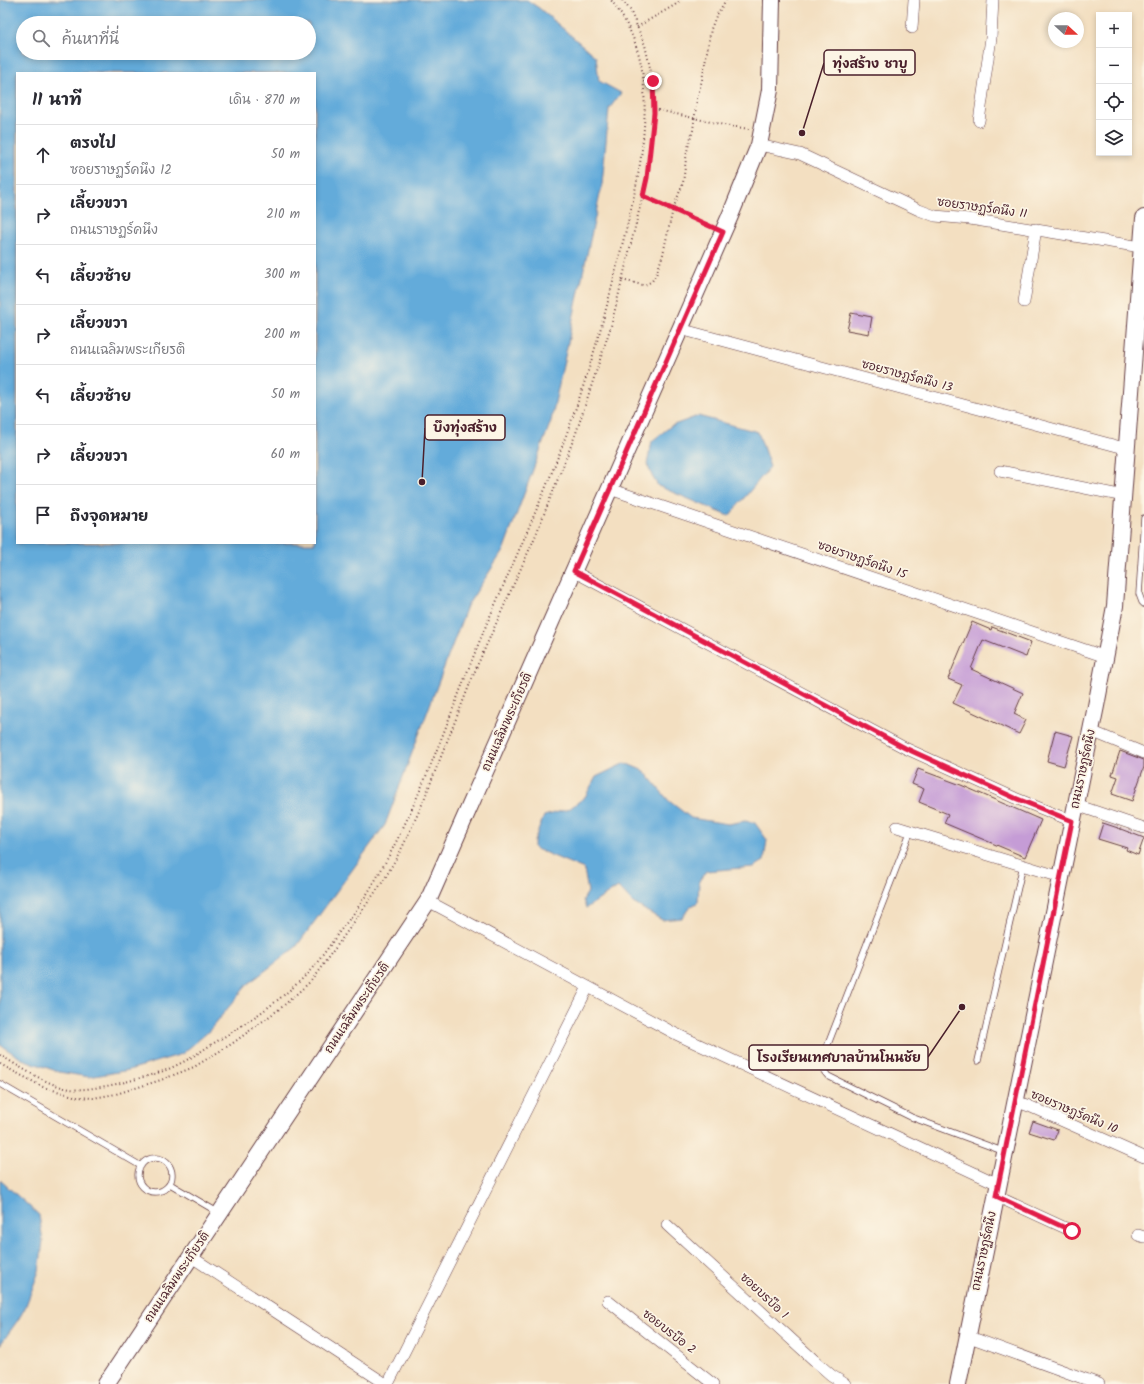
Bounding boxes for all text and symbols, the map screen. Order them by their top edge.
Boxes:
north arrow [1048,12,1084,48]
map controls [1096,12,1132,156]
button: + [1096,12,1132,48]
search box [16,16,316,60]
icon: search [30,27,52,49]
text: ค้นหาที่นี่ [62,28,119,52]
button: − [1096,48,1132,84]
callout: ทุ่งสร้าง ชาบู [824,50,915,75]
text: ทุ่งสร้าง ชาบู [832,54,908,75]
route end [644,72,662,90]
button: locate [1096,84,1132,120]
text: 11 นาที [32,87,82,114]
text: เดิน · 870 m [229,90,300,111]
button: layers [1096,120,1132,156]
text: ตรงไป [70,132,116,156]
icon: ahead [32,144,54,166]
text: 50 m [271,144,300,165]
text: ซอยราษฏร์คนึง 12 [70,160,172,181]
text: เลี้ยวขวา [70,192,128,216]
street label: ซอยราษฏร์คนึง 11 [936,192,1029,224]
icon: right [32,204,54,226]
text: 210 m [266,204,300,225]
text: ถนนราษฏร์คนึง [70,220,158,241]
icon: left [32,264,54,286]
text: 300 m [264,264,300,285]
text: เลี้ยวซ้าย [70,265,131,289]
text: เลี้ยวขวา [70,312,128,336]
icon: right [32,324,54,346]
text: 200 m [264,324,300,345]
text: ถนนเฉลิมพระเกียรติ [70,340,185,361]
street label: ซอยราษฏร์คนึง 13 [859,355,955,397]
icon: left [32,384,54,406]
text: 50 m [271,384,300,405]
text: เลี้ยวซ้าย [70,385,131,409]
callout: บึงทุ่งสร้าง [425,415,505,440]
text: บึงทุ่งสร้าง [433,418,497,439]
icon: right [32,444,54,466]
text: 60 m [271,444,300,465]
text: เลี้ยวขวา [70,445,128,469]
icon: arrive [32,504,54,526]
text: ถึงจุดหมาย [70,505,148,529]
street label: ซอยราษฏร์คนึง 15 [815,536,911,585]
street label: ถนนเฉลิมพระเกียรติ [477,670,537,774]
street label: ถนนราษฏร์คนึง [1065,727,1101,811]
street label: ถนนเฉลิมพระเกียรติ [319,959,395,1057]
callout: โรงเรียนเทศบาลบ้านโนนชัย [749,1045,928,1070]
text: โรงเรียนเทศบาลบ้านโนนชัย [756,1048,921,1069]
street label: ซอยราษฏร์คนึง 10 [1027,1085,1121,1139]
street label: ถนนราษฏร์คนึง [966,1209,1002,1293]
route start [1063,1222,1081,1240]
street label: ถนนเฉลิมพระเกียรติ [139,1228,215,1326]
street label: ซอยบรบือ 1 [735,1268,793,1324]
street label: ซอยบรบือ 2 [638,1305,700,1359]

